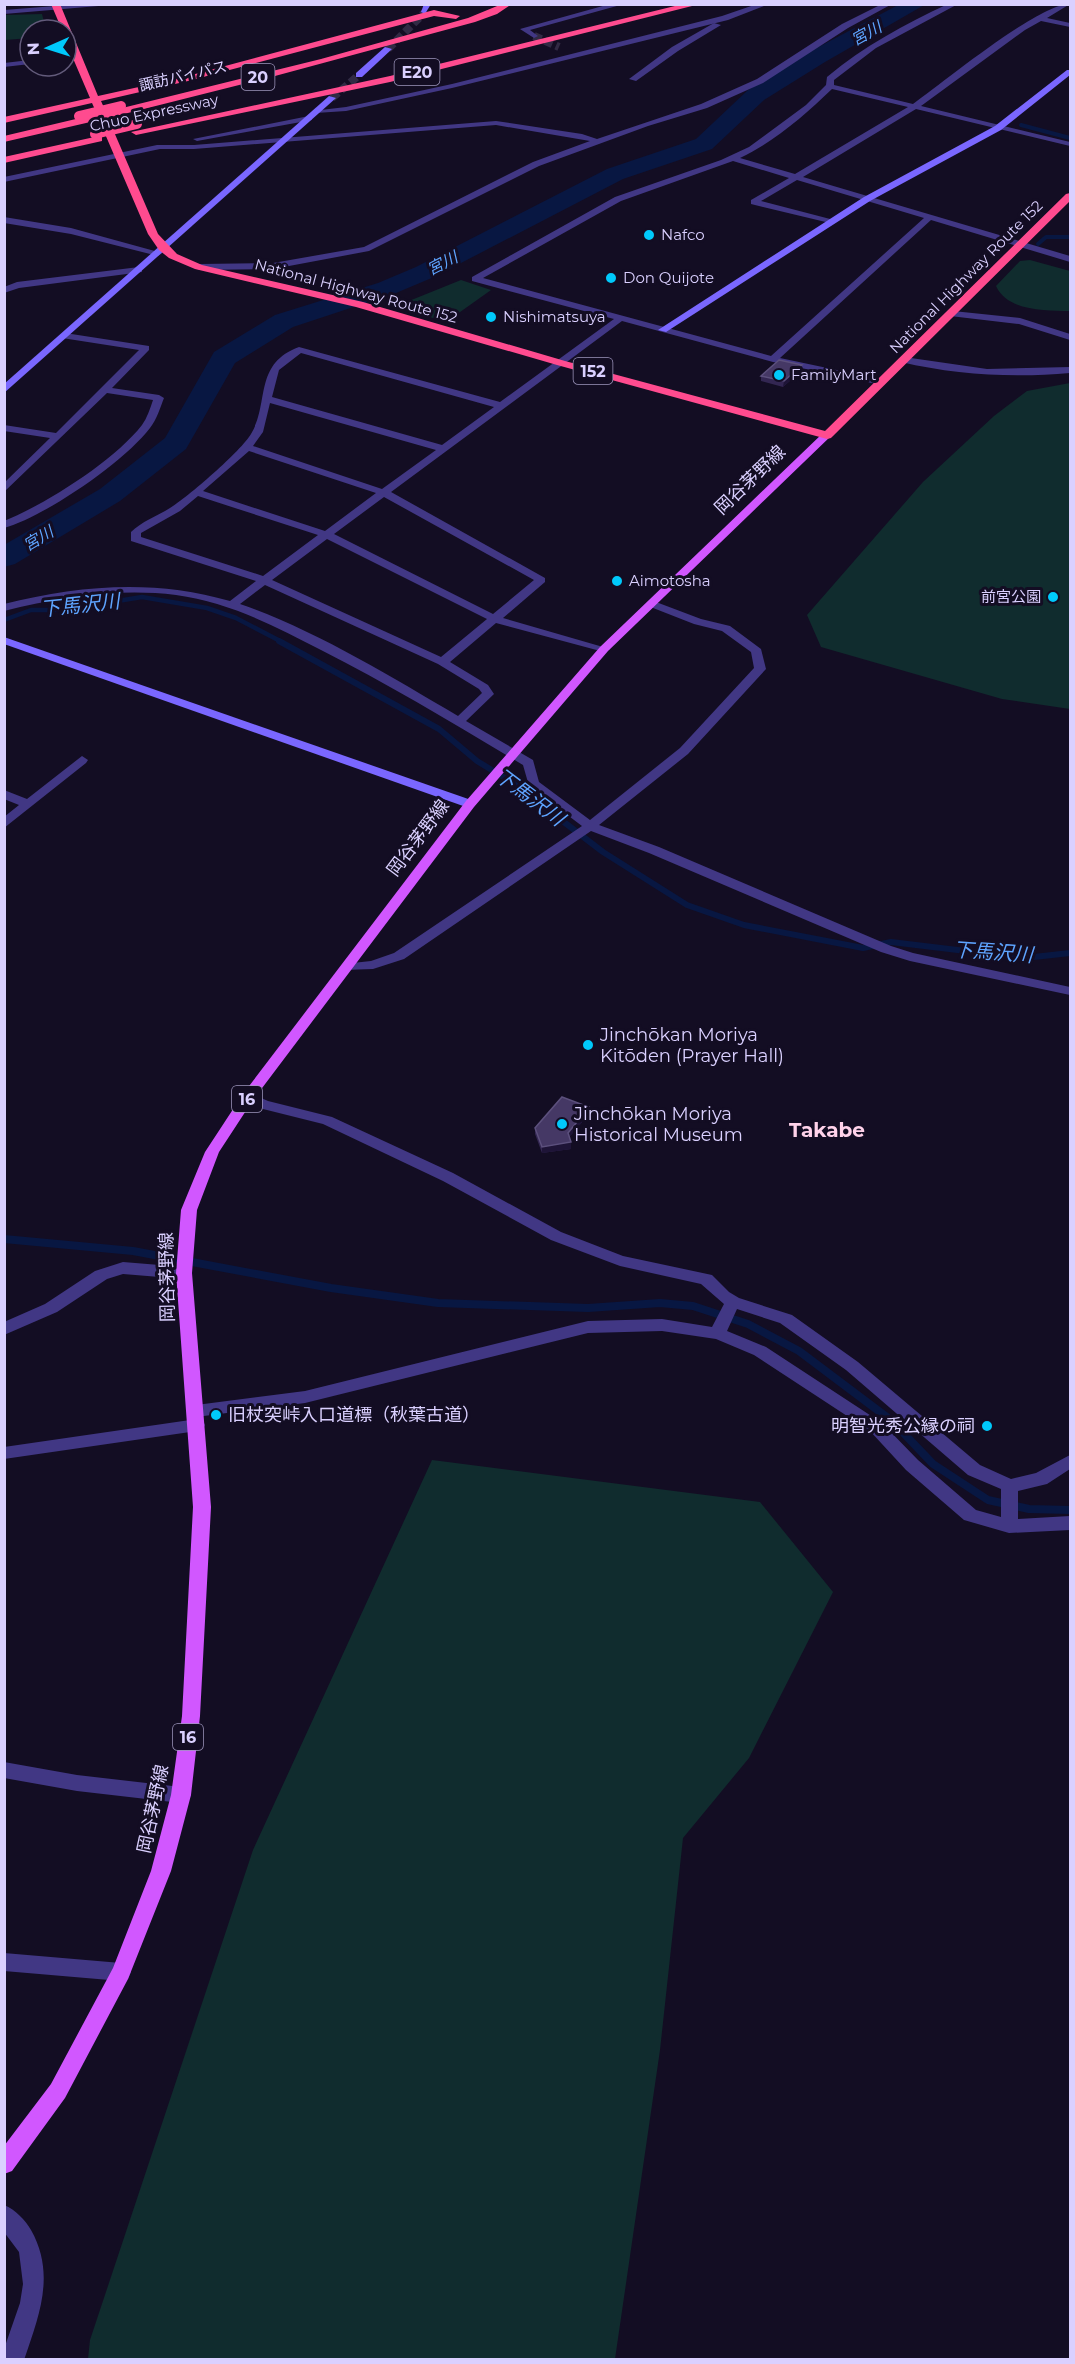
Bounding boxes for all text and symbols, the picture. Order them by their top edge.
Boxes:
water label: 宮川 [848,16,887,50]
north arrow [18,18,78,78]
text: N [24,42,43,56]
street label: 諏訪バイパス [137,56,229,95]
road number: E20 [394,59,440,85]
road number: 20 [242,64,274,90]
street label: Chuo Expressway [88,89,221,135]
street label: National Highway Route 152 [885,196,1046,357]
place label: Nafco [661,225,705,244]
marker: Nafco [642,228,656,242]
water label: 宮川 [424,247,463,279]
street label: National Highway Route 152 [253,254,460,327]
place label: Don Quijote [623,268,714,287]
marker: Don Quijote [604,271,618,285]
place label: Nishimatsuya [503,307,606,326]
marker: Nishimatsuya [484,310,498,324]
road number: 152 [574,358,612,384]
place label: FamilyMart [791,365,877,384]
marker: FamilyMart [772,368,786,382]
street label: 岡谷茅野線 [710,441,790,519]
water label: 宮川 [20,521,59,555]
place label: Aimotosha [629,571,711,590]
marker: Aimotosha [610,574,624,588]
place label: 前宮公園 [981,587,1041,606]
water label: 下馬沢川 [39,589,123,621]
marker: 前宮公園 [1046,590,1060,604]
water label: 下馬沢川 [491,763,571,832]
street label: 岡谷茅野線 [382,795,454,881]
water label: 下馬沢川 [952,937,1036,967]
place label: Jinchōkan Moriya Kitōden (Prayer Hall) [599,1024,784,1067]
marker: Jinchōkan Moriya Kitōden (Prayer Hall) [581,1038,595,1052]
road number: 16 [232,1086,262,1112]
place label: Jinchōkan Moriya Historical Museum [573,1103,743,1146]
marker: Jinchōkan Moriya Historical Museum [555,1117,569,1131]
district label: Takabe [789,1118,865,1142]
street label: 岡谷茅野線 [155,1232,179,1322]
place label: 旧杖突峠入口道標（秋葉古道） [228,1404,480,1426]
marker: 旧杖突峠入口道標（秋葉古道） [209,1408,223,1422]
place label: 明智光秀公縁の祠 [831,1415,975,1437]
marker: 明智光秀公縁の祠 [980,1419,994,1433]
road number: 16 [173,1724,203,1750]
street label: 岡谷茅野線 [133,1763,173,1855]

